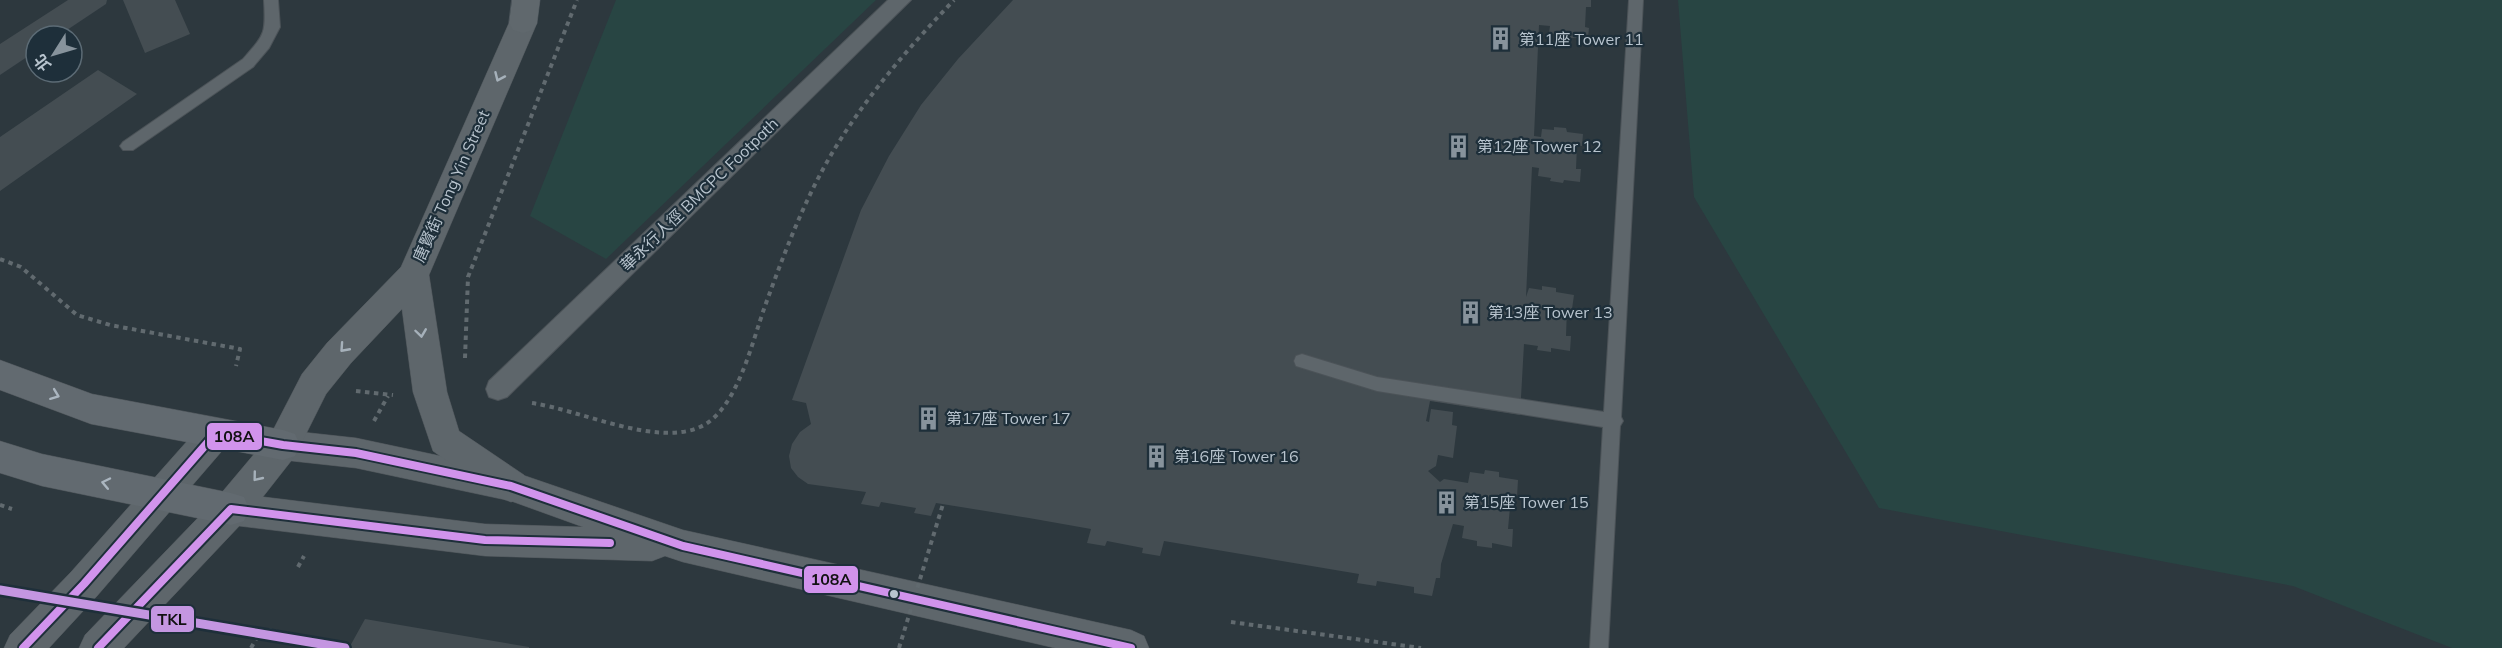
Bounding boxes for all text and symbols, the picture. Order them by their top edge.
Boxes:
north arrow [24,24,84,84]
building icon: 第11座 Tower 11 [1488,26,1514,52]
place label: 第11座 Tower 11 [1519,29,1644,49]
text: 北 [29,51,55,75]
one-way arrow [494,71,506,82]
street label: 唐賢街 Tong Yin Street [408,107,494,265]
street label: 華永行人徑 BMCPC Footpath [616,113,782,275]
building icon: 第12座 Tower 12 [1446,133,1472,159]
place label: 第12座 Tower 12 [1477,136,1602,156]
building icon: 第13座 Tower 13 [1457,299,1483,325]
place label: 第13座 Tower 13 [1488,302,1613,322]
one-way arrow [415,328,427,337]
one-way arrow [340,341,351,352]
one-way arrow [49,388,60,401]
building icon: 第17座 Tower 17 [915,405,941,431]
place label: 第17座 Tower 17 [946,408,1071,428]
line badge: 108A [206,422,263,451]
text: 108A [214,426,254,446]
building icon: 第16座 Tower 16 [1143,443,1169,469]
place label: 第16座 Tower 16 [1174,446,1299,466]
one-way arrow [253,470,264,481]
one-way arrow [101,478,111,491]
building icon: 第15座 Tower 15 [1433,489,1459,515]
place label: 第15座 Tower 15 [1464,492,1589,512]
line badge: 108A [803,565,859,594]
text: 108A [811,569,851,589]
unlabelled marker [888,588,900,600]
line badge: TKL [150,605,195,633]
text: TKL [157,609,187,629]

